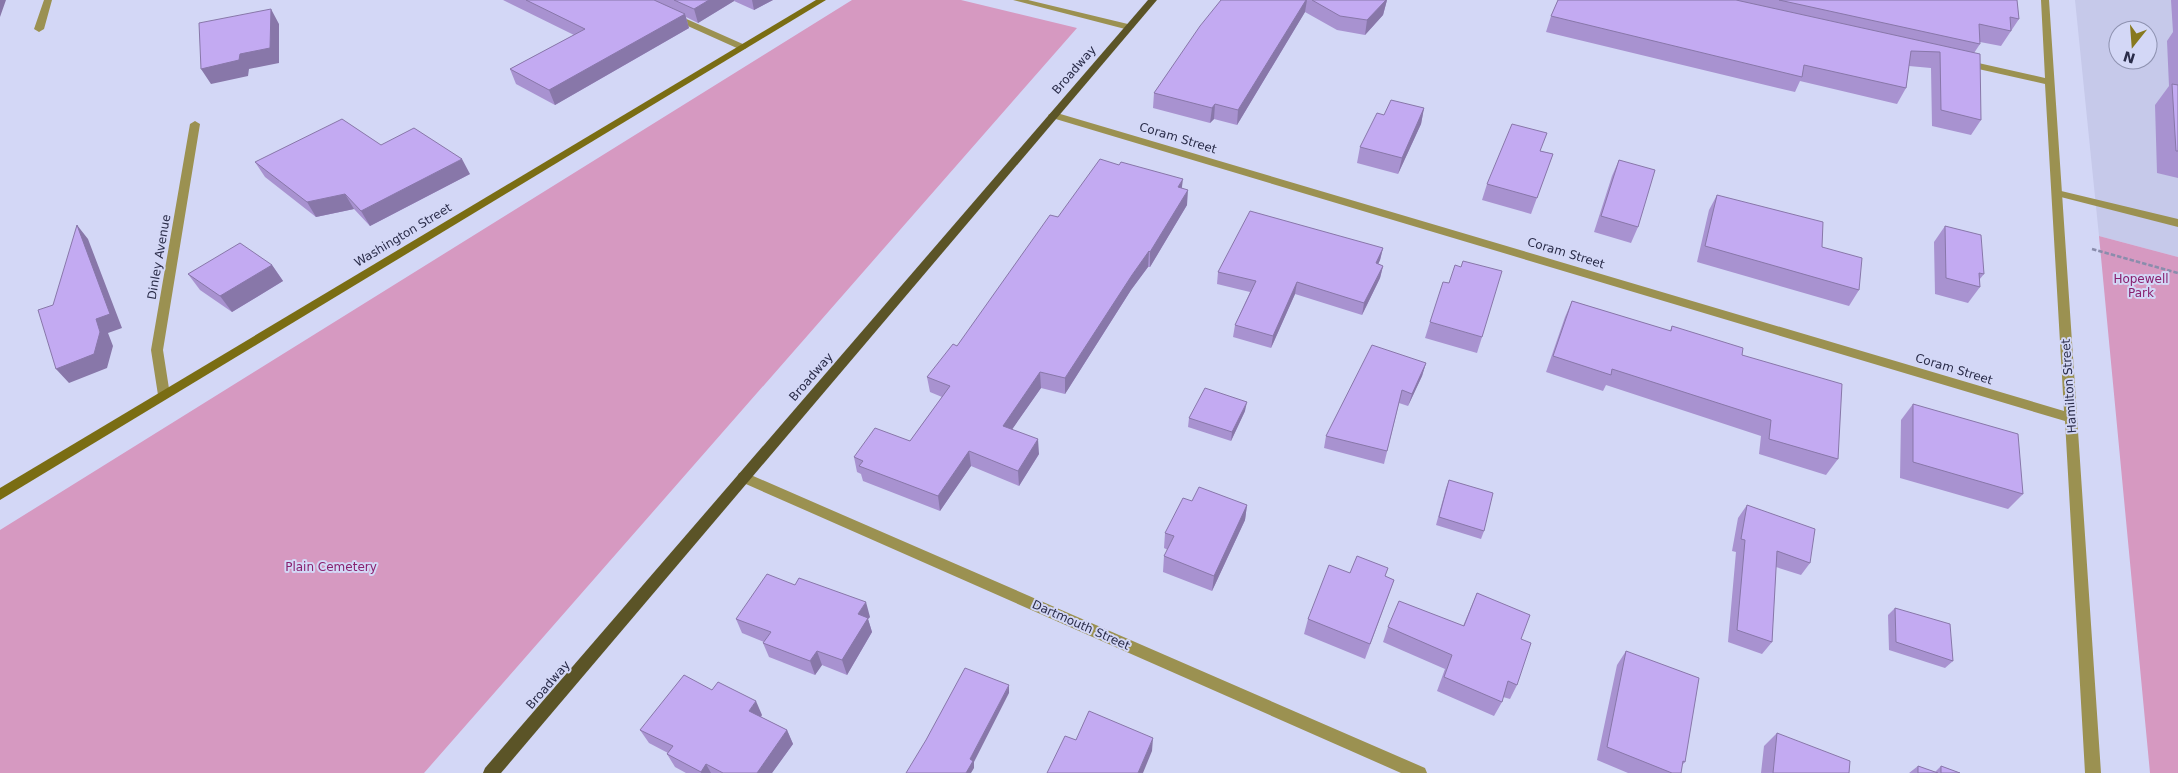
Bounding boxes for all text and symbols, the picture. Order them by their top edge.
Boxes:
north arrow [2108,20,2158,70]
street label: Broadway [1049,43,1099,97]
text: N [2121,48,2137,67]
street label: Coram Street [1138,120,1219,156]
street label: Washington Street [352,200,454,270]
street label: Dinley Avenue [145,213,173,301]
street label: Coram Street [1526,235,1607,271]
park label: Hopewell Park [2113,272,2169,300]
street label: Hamilton Street [2059,338,2079,434]
street label: Broadway [786,350,836,404]
street label: Coram Street [1914,351,1995,387]
park label: Plain Cemetery [285,560,377,574]
street label: Dartmouth Street [1030,597,1132,653]
street label: Broadway [523,658,573,712]

